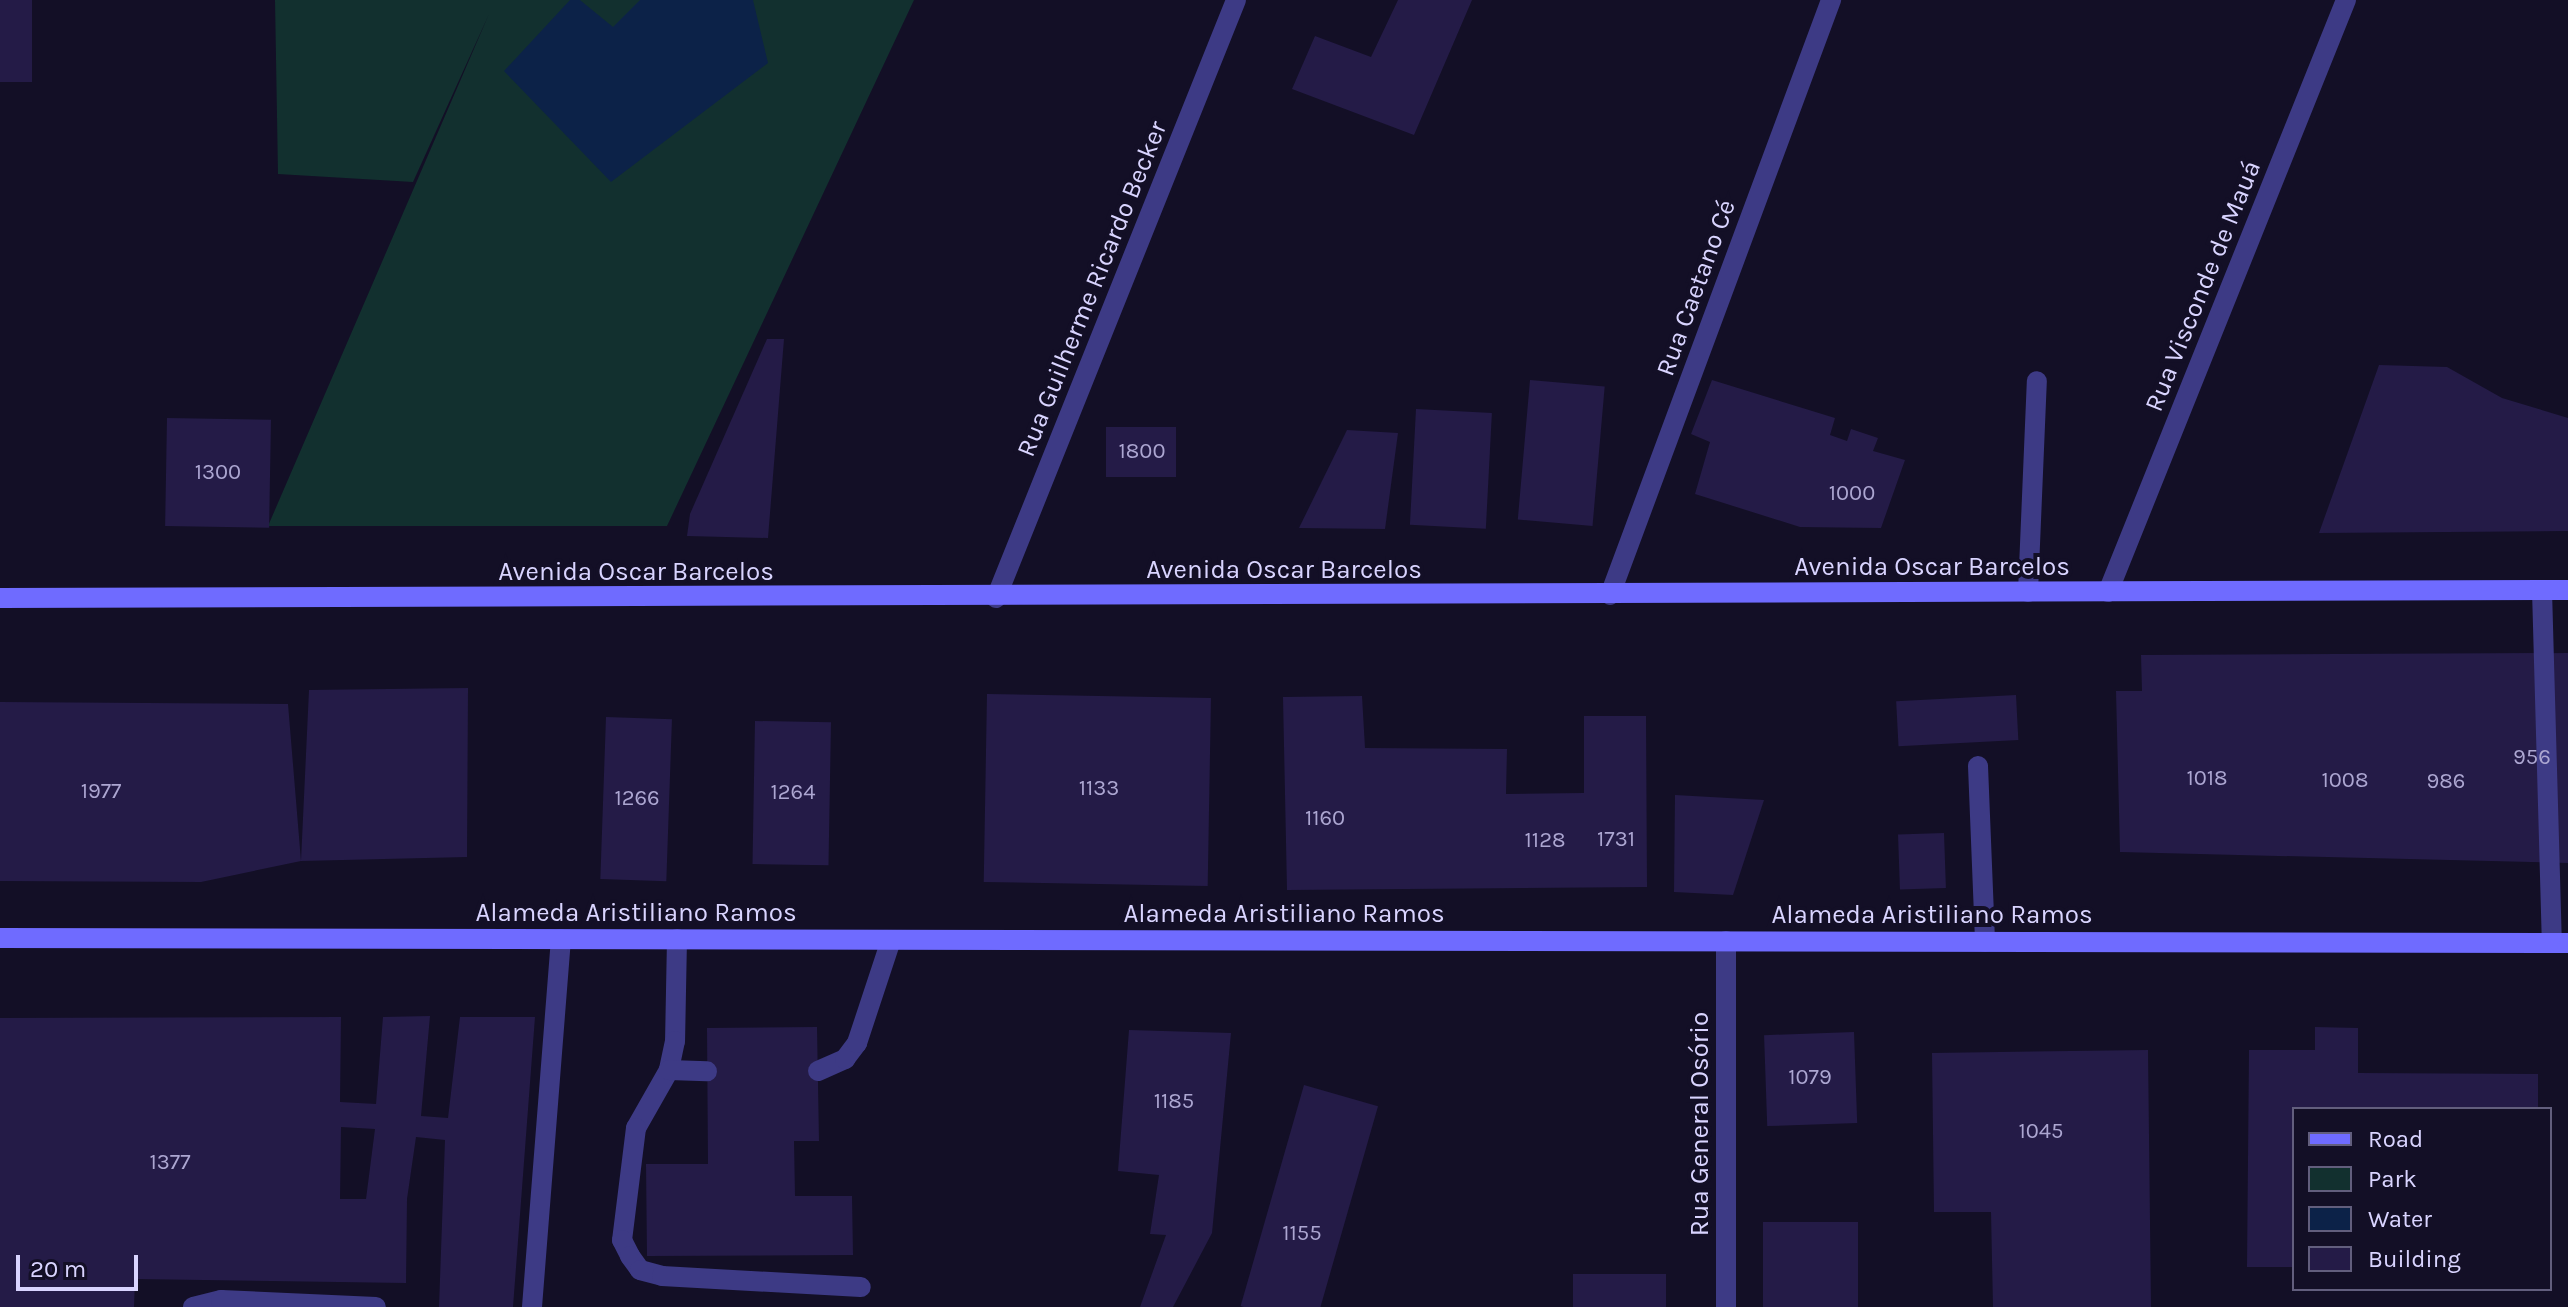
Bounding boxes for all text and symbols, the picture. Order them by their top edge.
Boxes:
street label: Rua Guilherme Ricardo Becker [1010,117,1174,461]
street label: Rua Visconde de Mauá [2138,156,2268,416]
street label: Rua Caetano Cé [1650,196,1742,380]
house number: 1800 [1119,439,1165,465]
house number: 1300 [195,460,241,486]
house number: 1000 [1829,481,1875,507]
street label: Avenida Oscar Barcelos [1794,551,2070,583]
street label: Avenida Oscar Barcelos [1146,554,1422,586]
street label: Avenida Oscar Barcelos [498,556,774,588]
house number: 956 [2513,745,2551,771]
house number: 1018 [2186,766,2228,792]
house number: 1008 [2322,768,2368,794]
house number: 986 [2427,769,2465,795]
house number: 1133 [1079,776,1119,802]
house number: 1977 [81,779,121,805]
house number: 1264 [771,780,815,806]
house number: 1266 [614,786,660,812]
house number: 1160 [1305,806,1345,832]
house number: 1731 [1597,827,1635,853]
house number: 1128 [1525,828,1565,854]
street label: Alameda Aristiliano Ramos [475,897,797,929]
street label: Alameda Aristiliano Ramos [1123,898,1445,930]
street label: Alameda Aristiliano Ramos [1771,899,2093,931]
street label: Rua General Osório [1684,1012,1716,1236]
house number: 1079 [1788,1065,1832,1091]
house number: 1185 [1154,1089,1194,1115]
legend [2292,1107,2552,1291]
house number: 1045 [2018,1119,2064,1145]
text: Road [2368,1125,2423,1153]
house number: 1377 [150,1150,190,1176]
text: Park [2368,1165,2417,1193]
text: Water [2368,1205,2432,1233]
house number: 1155 [1282,1221,1322,1247]
scale bar [20,1239,142,1289]
text: Building [2368,1245,2461,1273]
text: 20 m [30,1255,86,1283]

